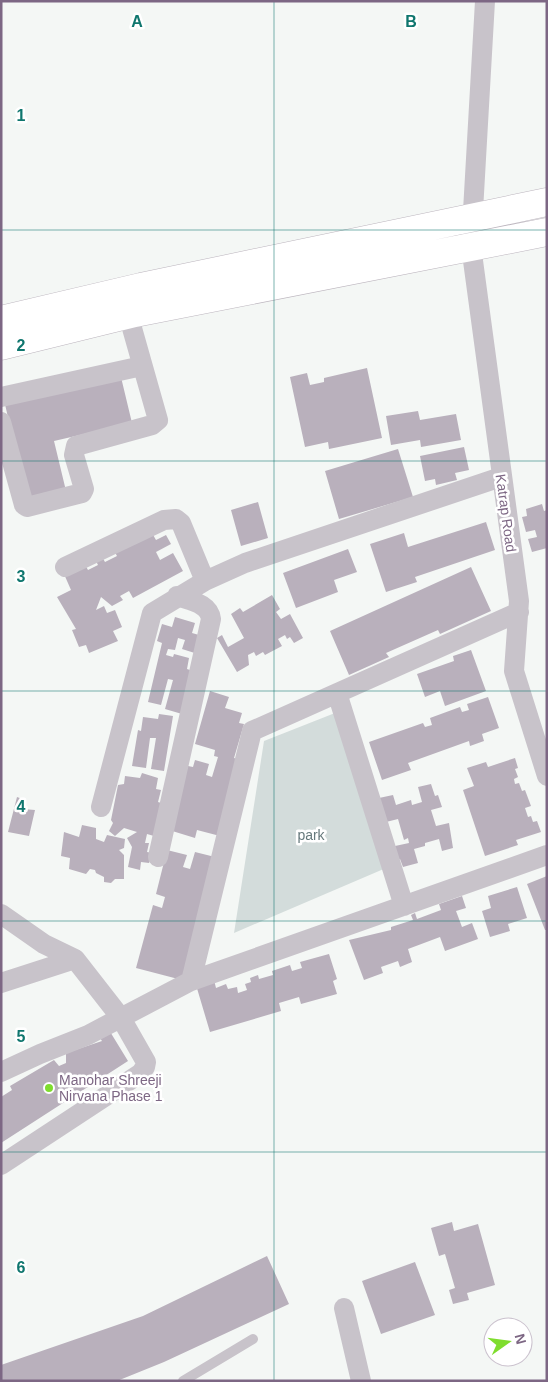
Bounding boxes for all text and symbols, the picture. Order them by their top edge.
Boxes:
text: A [131,13,143,30]
text: B [405,13,417,30]
text: 1 [17,107,26,124]
text: 2 [17,337,26,354]
street label: Katrap Road [493,473,519,553]
text: 3 [17,568,26,585]
text: 4 [17,798,26,815]
park label: park [297,827,326,843]
text: 5 [17,1028,26,1045]
place label: Manohar Shreeji Nirvana Phase 1 [59,1072,163,1104]
marker: Manohar Shreeji Nirvana Phase 1 [43,1082,55,1094]
text: 6 [17,1259,26,1276]
north arrow [483,1317,533,1367]
text: N [512,1332,530,1346]

